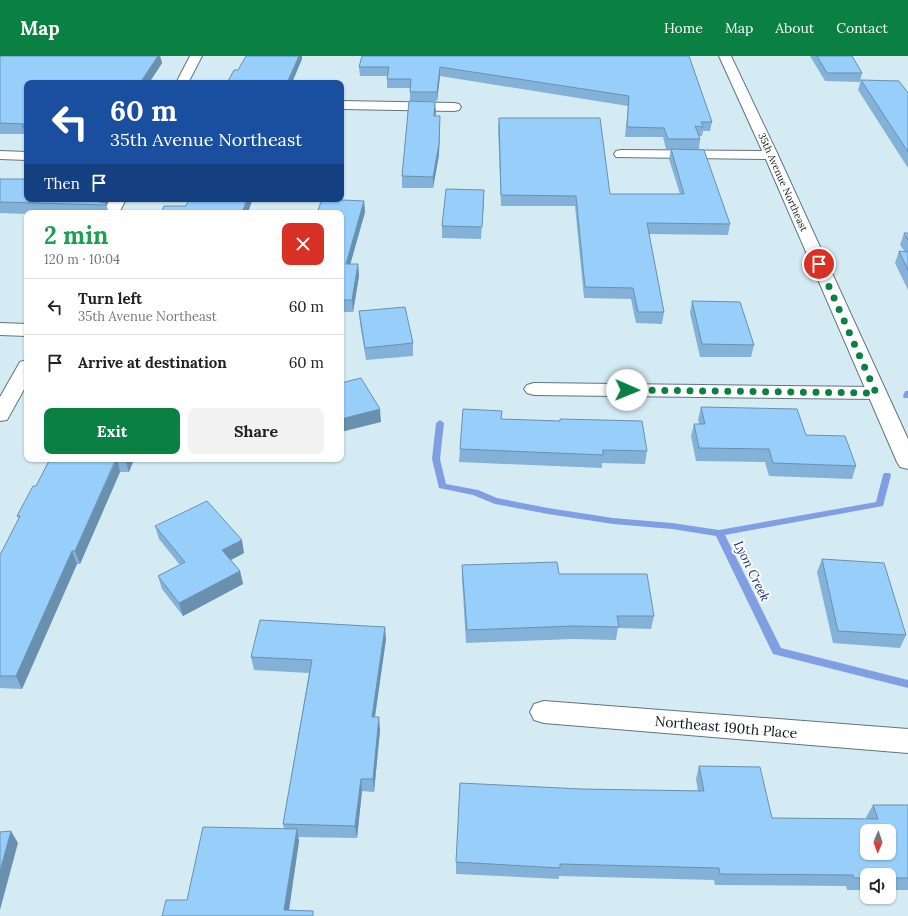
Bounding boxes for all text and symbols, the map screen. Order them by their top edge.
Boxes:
text: Map [20,16,60,40]
text: Home [664,19,703,37]
text: Map [725,19,753,37]
text: About [775,19,814,37]
text: Contact [836,19,888,37]
text: 60 m [110,93,177,129]
icon: left [44,96,96,148]
text: 35th Avenue Northeast [110,128,302,151]
street label: 35th Avenue Northeast [755,131,811,234]
icon: arrive [88,172,110,194]
text: Then [44,174,80,193]
text: 2 min [44,220,108,251]
button: close [282,223,324,265]
pin [802,247,836,281]
text: 120 m · 10:04 [44,251,120,268]
icon: arrive [808,253,830,275]
text: Turn left [78,289,142,308]
icon: left [44,296,66,318]
text: 60 m [289,297,324,316]
text: 35th Avenue Northeast [78,308,217,325]
icon: arrive [44,352,66,374]
text: Arrive at destination [78,353,227,372]
text: 60 m [289,353,324,372]
position arrow [606,369,648,411]
button: Exit [44,408,180,454]
button: Share [188,408,324,454]
water label: Lyon Creek [730,538,774,604]
street label: Northeast 190th Place [654,712,798,742]
north arrow [860,824,896,860]
map controls [860,824,896,904]
button: sound [860,868,896,904]

